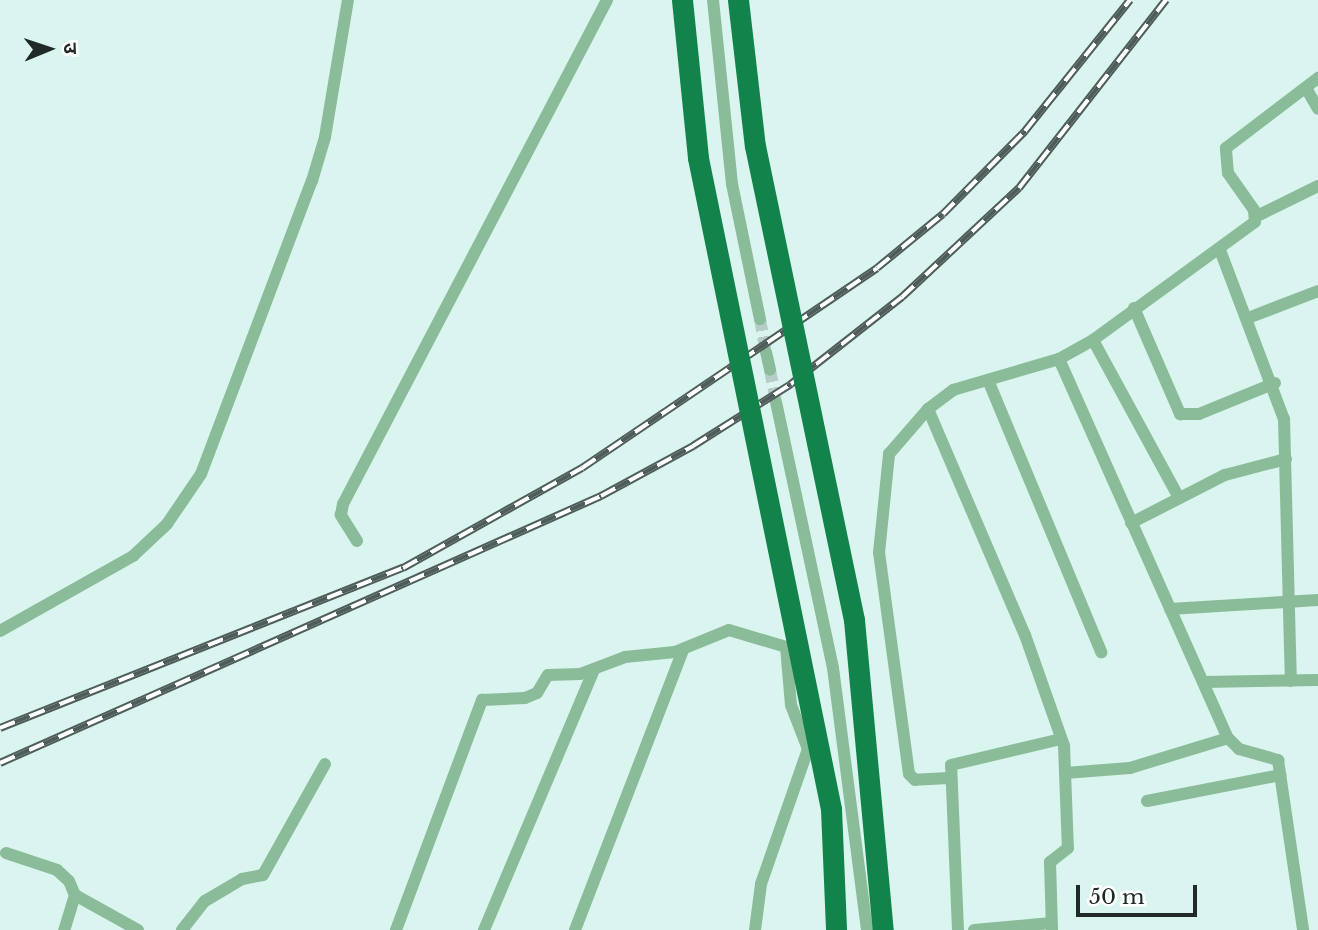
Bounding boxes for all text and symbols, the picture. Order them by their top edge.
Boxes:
north arrow [14,14,84,84]
text: उ [59,42,82,54]
scale bar [1080,870,1201,914]
text: 50 m [1089,884,1144,910]

